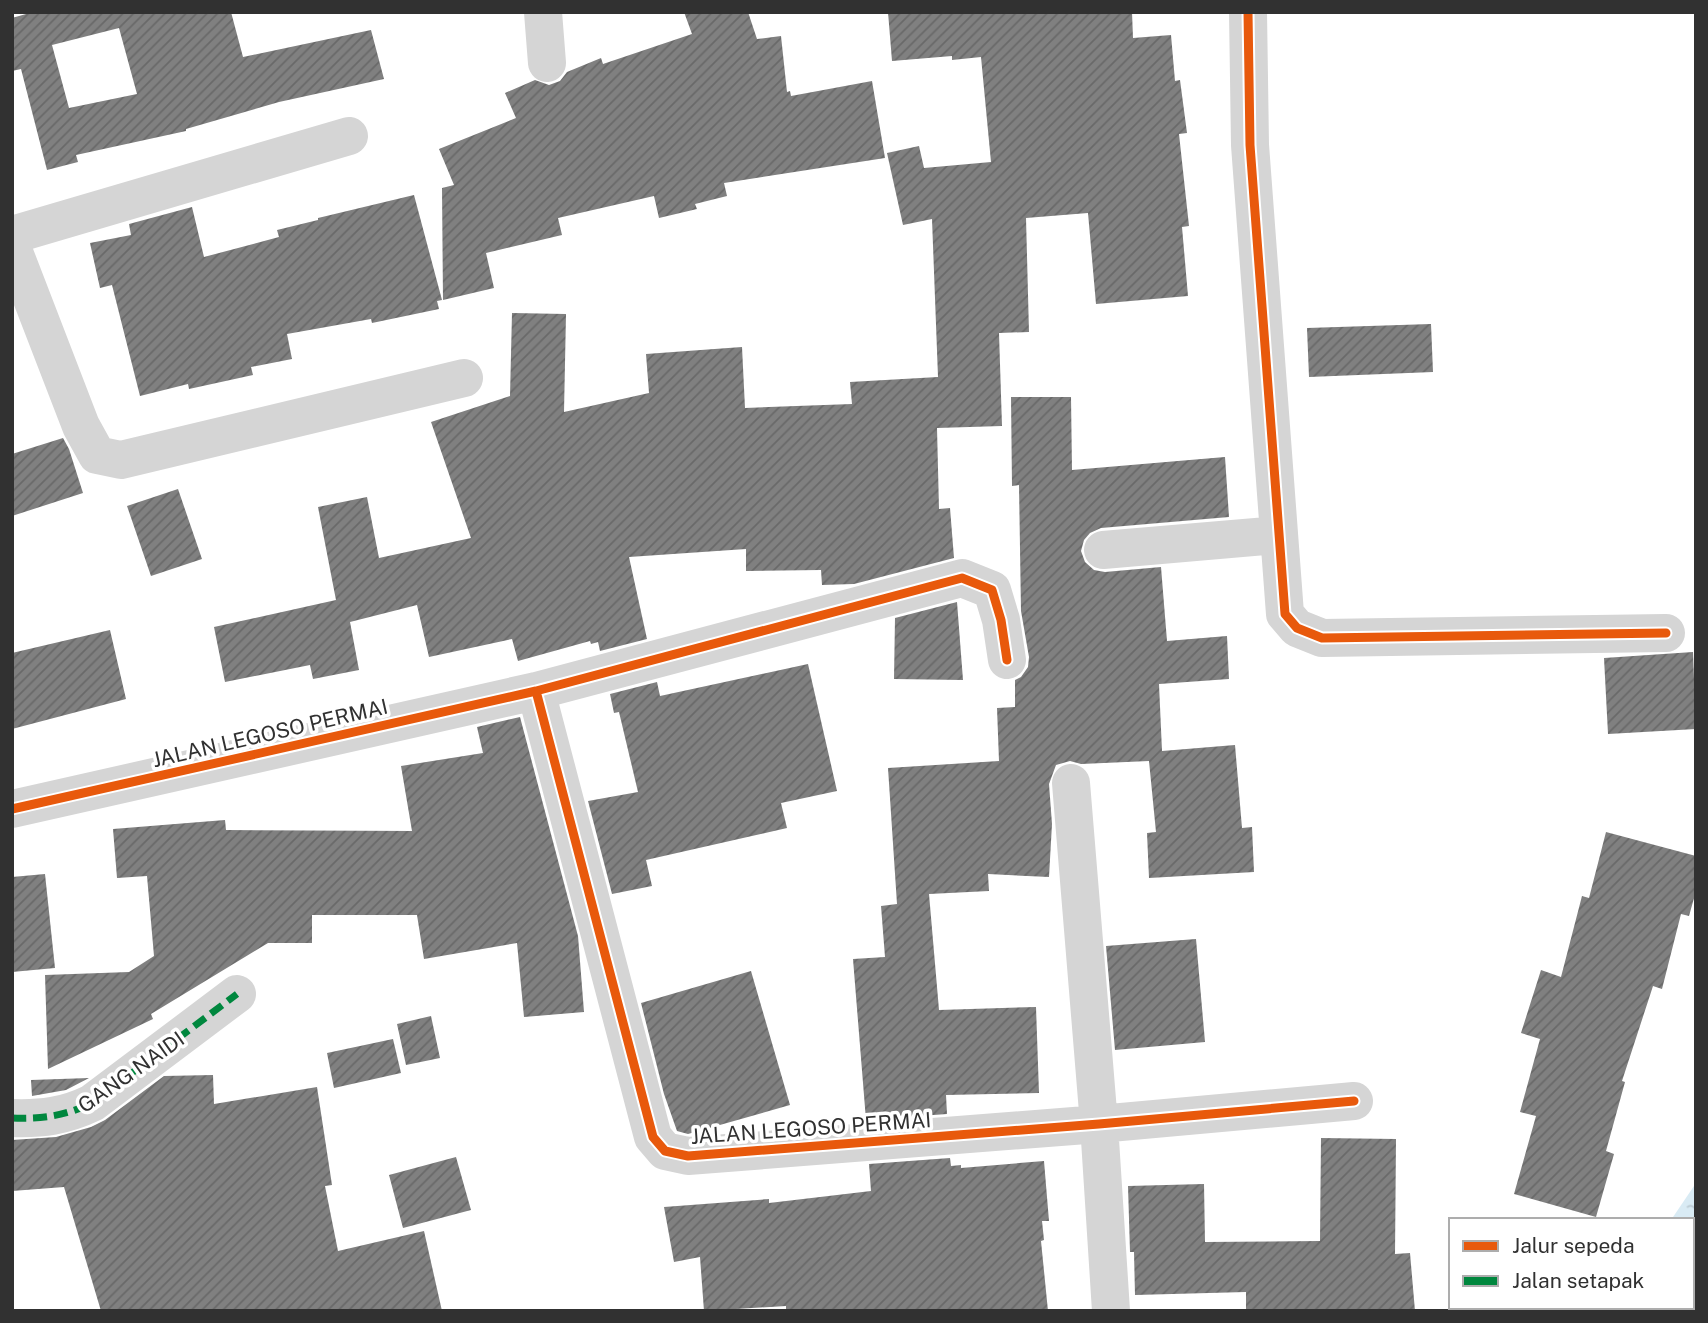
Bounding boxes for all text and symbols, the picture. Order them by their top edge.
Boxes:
street label: JALAN LEGOSO PERMAI [150,694,390,772]
street label: GANG NAIDI [73,1026,189,1118]
street label: JALAN LEGOSO PERMAI [690,1107,932,1149]
legend [1449,1218,1694,1309]
text: Jalur sepeda [1512,1233,1635,1258]
text: Jalan setapak [1512,1268,1645,1293]

